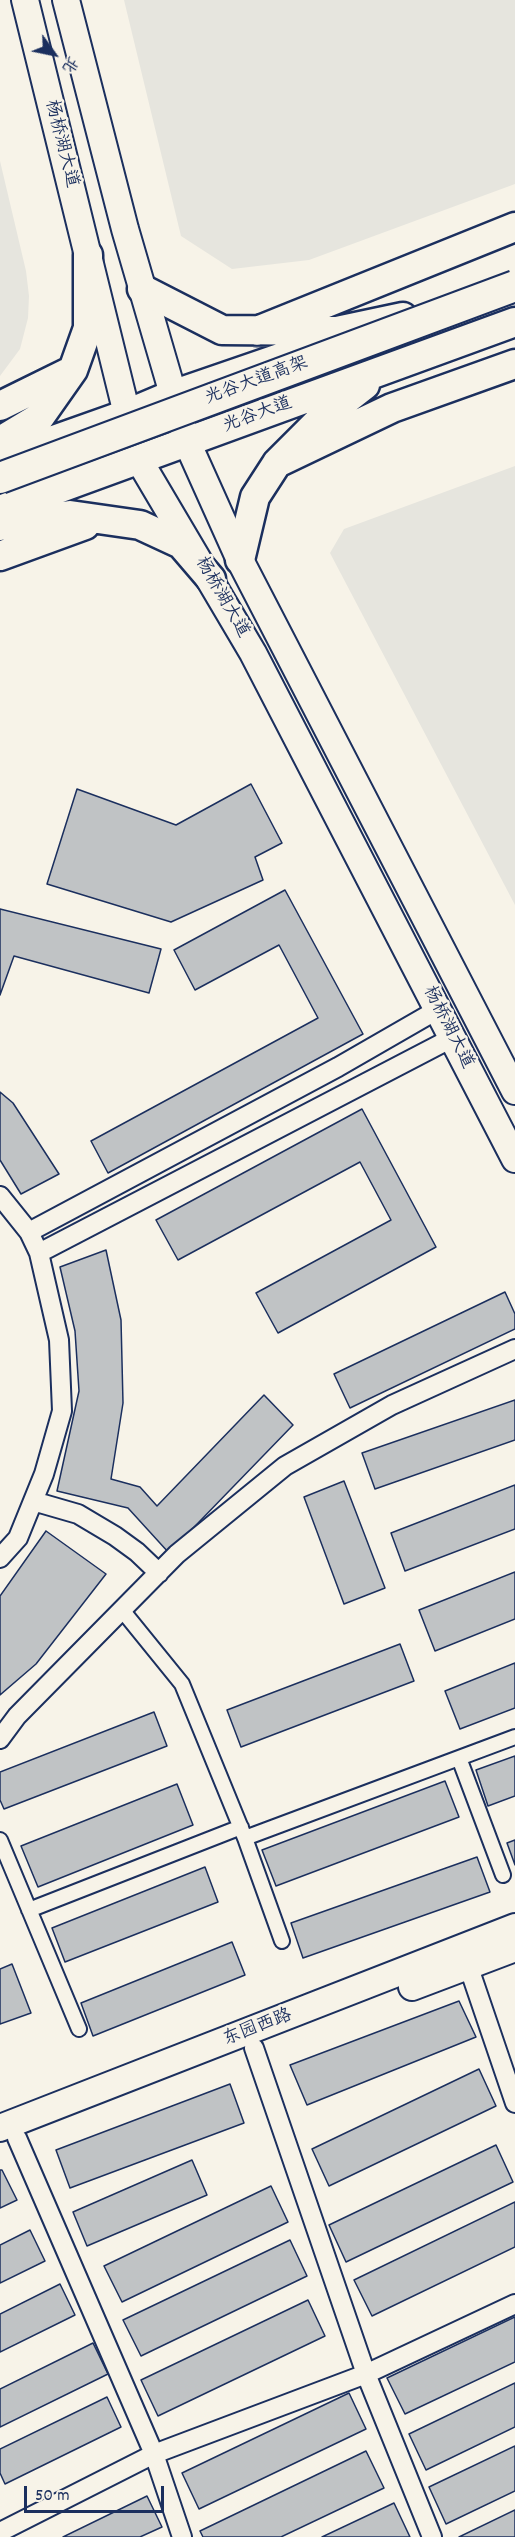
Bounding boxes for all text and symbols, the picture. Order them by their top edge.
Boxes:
north arrow [24,24,84,84]
text: 北 [56,51,84,77]
street label: 杨桥湖大道 [39,98,81,190]
street label: 光谷大道高架 [203,353,311,411]
street label: 光谷大道 [220,394,296,438]
street label: 杨桥湖大道 [189,554,253,642]
street label: 杨桥湖大道 [417,983,477,1073]
street label: 东园西路 [221,2006,295,2052]
scale bar [27,2474,166,2512]
text: 50 m [35,2484,70,2509]

